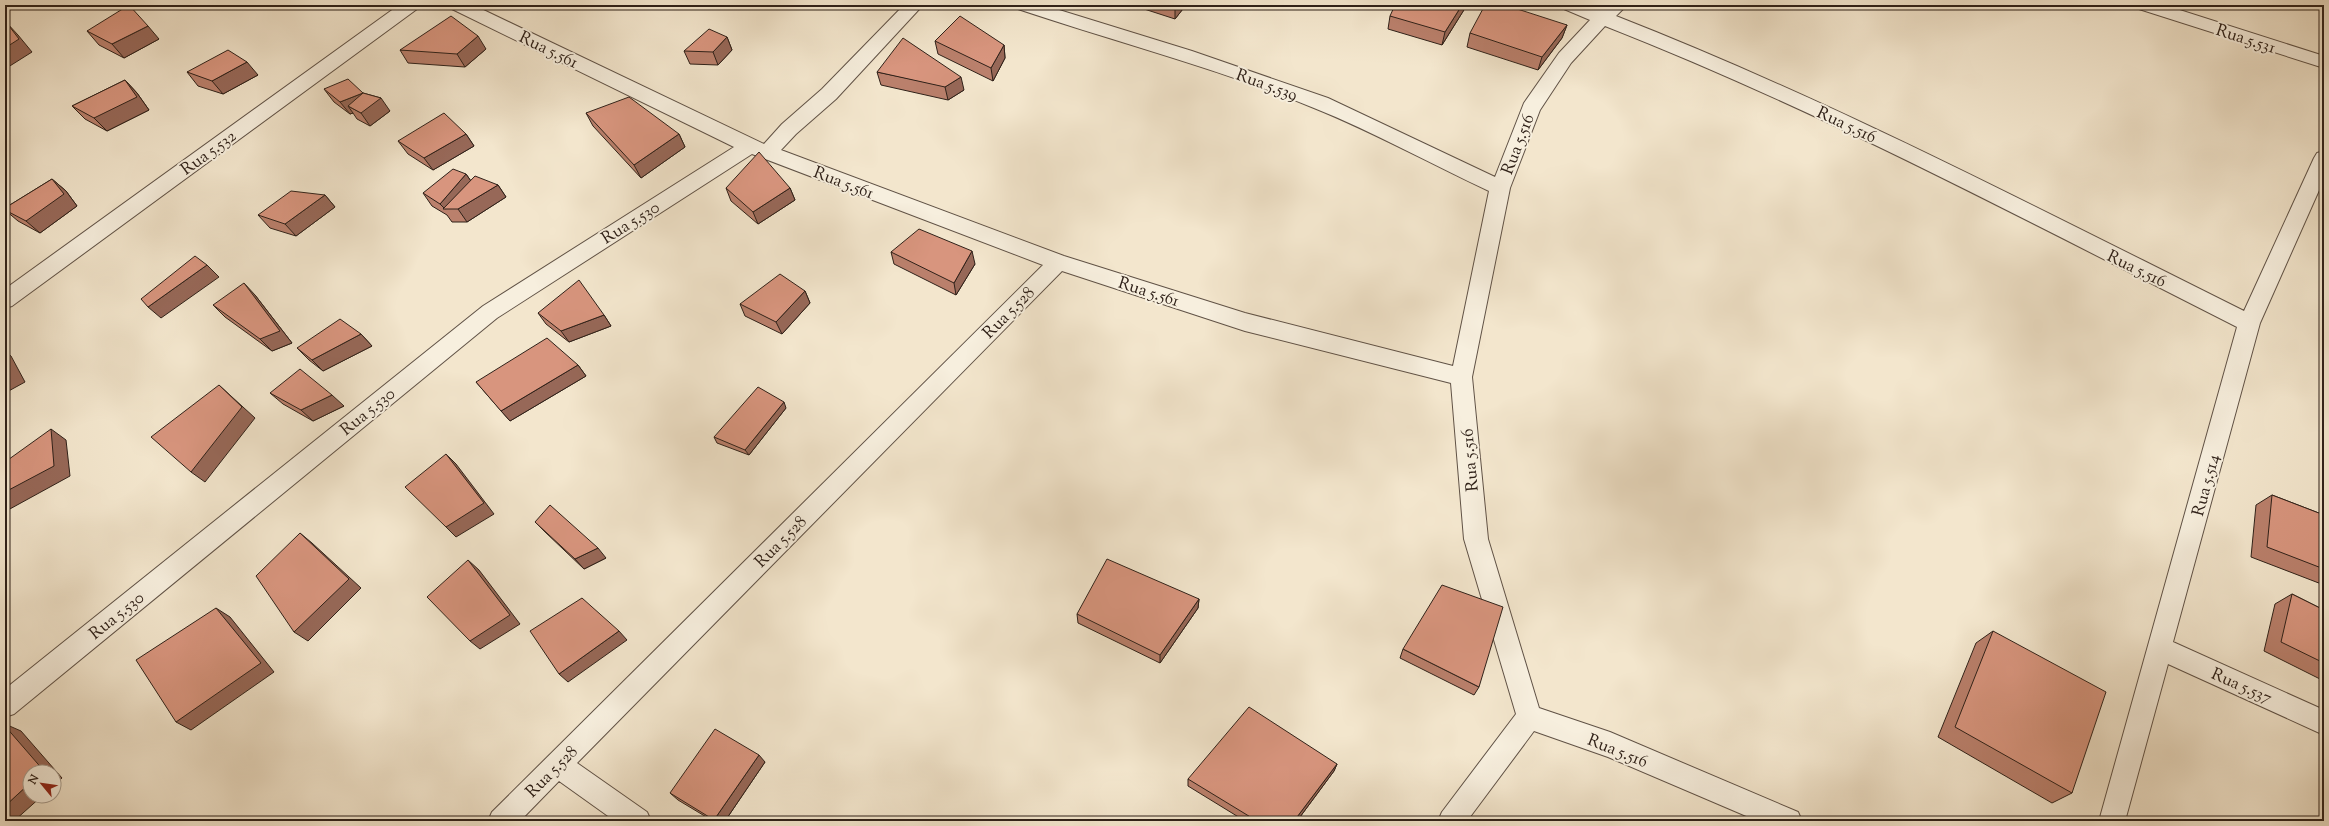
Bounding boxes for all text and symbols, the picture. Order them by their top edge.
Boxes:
street label: Rua 5.531 [2212,19,2279,61]
street label: Rua 5.561 [515,26,582,75]
street label: Rua 5.539 [1232,64,1300,108]
street label: Rua 5.516 [1812,102,1880,150]
street label: Rua 5.516 [1496,111,1541,178]
street label: Rua 5.532 [176,125,242,182]
street label: Rua 5.561 [810,161,877,206]
street label: Rua 5.530 [597,196,665,251]
street label: Rua 5.516 [2103,245,2170,294]
street label: Rua 5.561 [1115,272,1182,314]
street label: Rua 5.528 [978,282,1041,345]
street label: Rua 5.530 [336,383,401,442]
street label: Rua 5.516 [1456,427,1486,492]
street label: Rua 5.514 [2187,451,2227,519]
street label: Rua 5.528 [750,511,813,574]
street label: Rua 5.530 [85,587,150,646]
street label: Rua 5.537 [2207,663,2276,711]
street label: Rua 5.516 [1583,729,1651,775]
street label: Rua 5.528 [521,741,584,804]
north arrow [22,764,62,804]
text: N [25,772,43,788]

